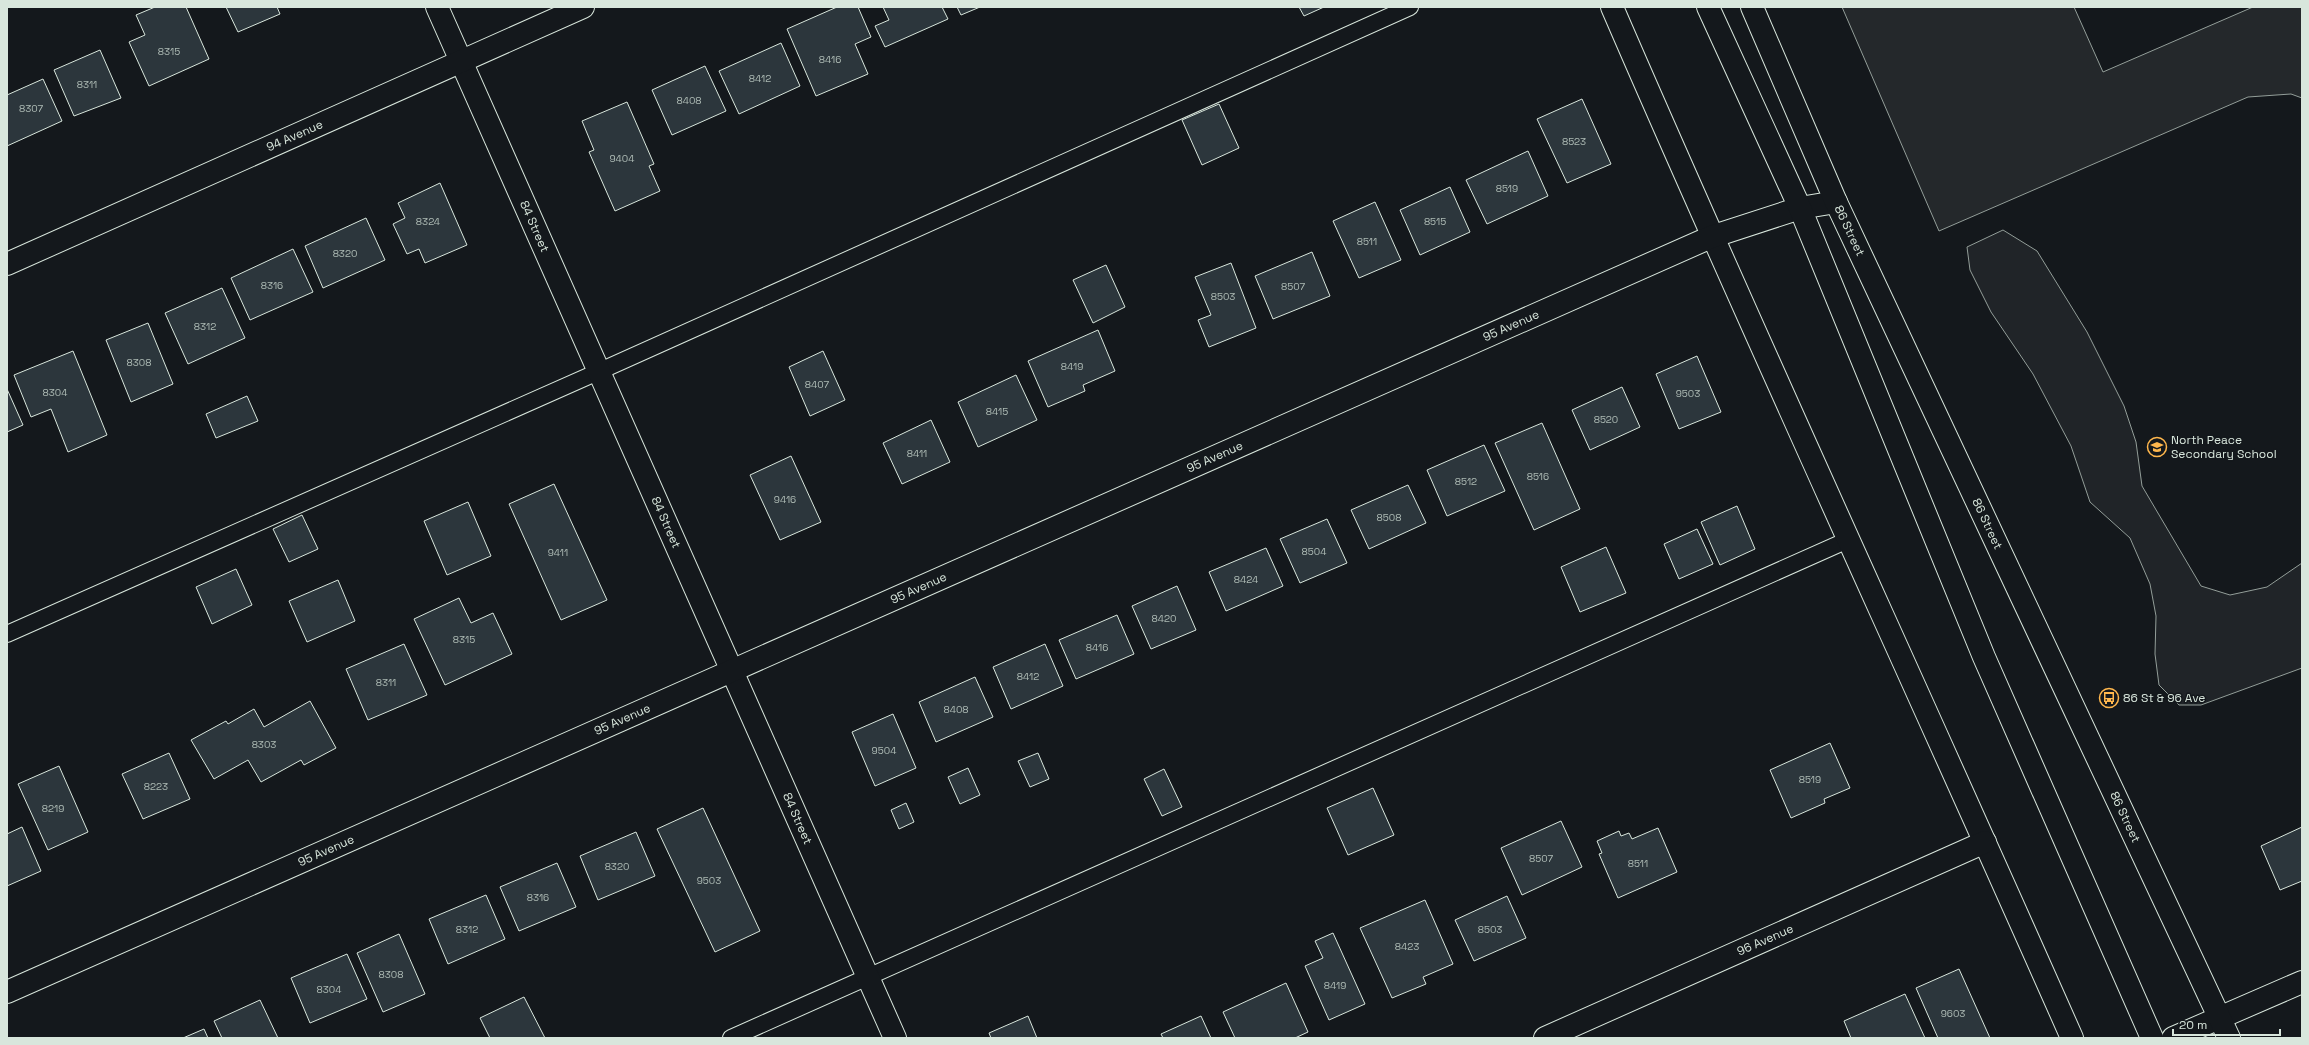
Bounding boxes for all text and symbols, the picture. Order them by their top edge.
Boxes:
house number: 8315 [158,45,180,58]
house number: 8416 [819,53,841,66]
house number: 8412 [749,72,771,85]
house number: 8311 [77,78,97,91]
house number: 8408 [676,94,702,107]
house number: 8307 [19,102,43,115]
street label: 94 Avenue [264,116,325,155]
house number: 8523 [1562,135,1586,148]
house number: 9404 [609,152,635,165]
house number: 8519 [1496,182,1518,195]
street label: 84 Street [516,198,553,255]
street label: 86 Street [1831,203,1868,259]
house number: 8324 [416,215,440,228]
house number: 8515 [1424,215,1446,228]
house number: 8511 [1357,235,1377,248]
house number: 8320 [333,247,357,260]
house number: 8316 [261,279,283,292]
house number: 8507 [1281,280,1305,293]
house number: 8503 [1211,290,1235,303]
street label: 95 Avenue [1480,306,1542,345]
house number: 8312 [194,320,216,333]
house number: 8308 [127,356,151,369]
house number: 8419 [1061,360,1083,373]
house number: 8407 [805,378,830,391]
house number: 8304 [43,386,67,399]
house number: 9503 [1676,387,1700,400]
house number: 8415 [986,405,1008,418]
house number: 8520 [1594,413,1618,426]
place label: North Peace Secondary School [2171,432,2277,462]
school or university icon: North Peace Secondary School [2146,436,2168,458]
street label: 95 Avenue [1184,437,1245,476]
house number: 8411 [907,447,927,460]
house number: 8516 [1527,470,1549,483]
house number: 8512 [1455,475,1477,488]
house number: 9416 [774,493,796,506]
street label: 84 Street [648,494,684,551]
street label: 86 Street [1968,496,2006,552]
house number: 8508 [1377,511,1401,524]
house number: 8504 [1302,545,1326,558]
house number: 9411 [548,546,568,559]
street label: 95 Avenue [888,569,949,608]
house number: 8424 [1234,573,1258,586]
house number: 8420 [1152,612,1176,625]
house number: 8315 [453,633,475,646]
house number: 8416 [1086,641,1108,654]
house number: 8412 [1017,670,1039,683]
house number: 8311 [376,676,396,689]
bus stop icon: 86 St & 96 Ave [2098,687,2120,709]
place label: 86 St & 96 Ave [2123,690,2205,706]
street label: 95 Avenue [592,700,653,739]
house number: 8408 [943,703,969,716]
house number: 8303 [252,738,276,751]
house number: 9504 [872,744,896,757]
house number: 8519 [1799,773,1821,786]
house number: 8223 [144,780,168,793]
street label: 86 Street [2106,789,2144,845]
street label: 84 Street [779,790,816,847]
house number: 8219 [42,802,64,815]
street label: 95 Avenue [295,831,357,870]
house number: 8507 [1529,852,1553,865]
house number: 8511 [1628,857,1648,870]
house number: 8320 [605,860,629,873]
house number: 9503 [697,874,721,887]
house number: 8316 [527,891,549,904]
street label: 96 Avenue [1734,920,1796,959]
house number: 8312 [456,923,478,936]
house number: 8503 [1478,923,1502,936]
house number: 8423 [1395,940,1419,953]
house number: 8308 [379,968,403,981]
house number: 8419 [1324,979,1346,992]
house number: 8304 [317,983,341,996]
house number: 9603 [1941,1007,1965,1020]
scale bar [2173,1011,2280,1037]
text: 20 m [2179,1017,2207,1033]

